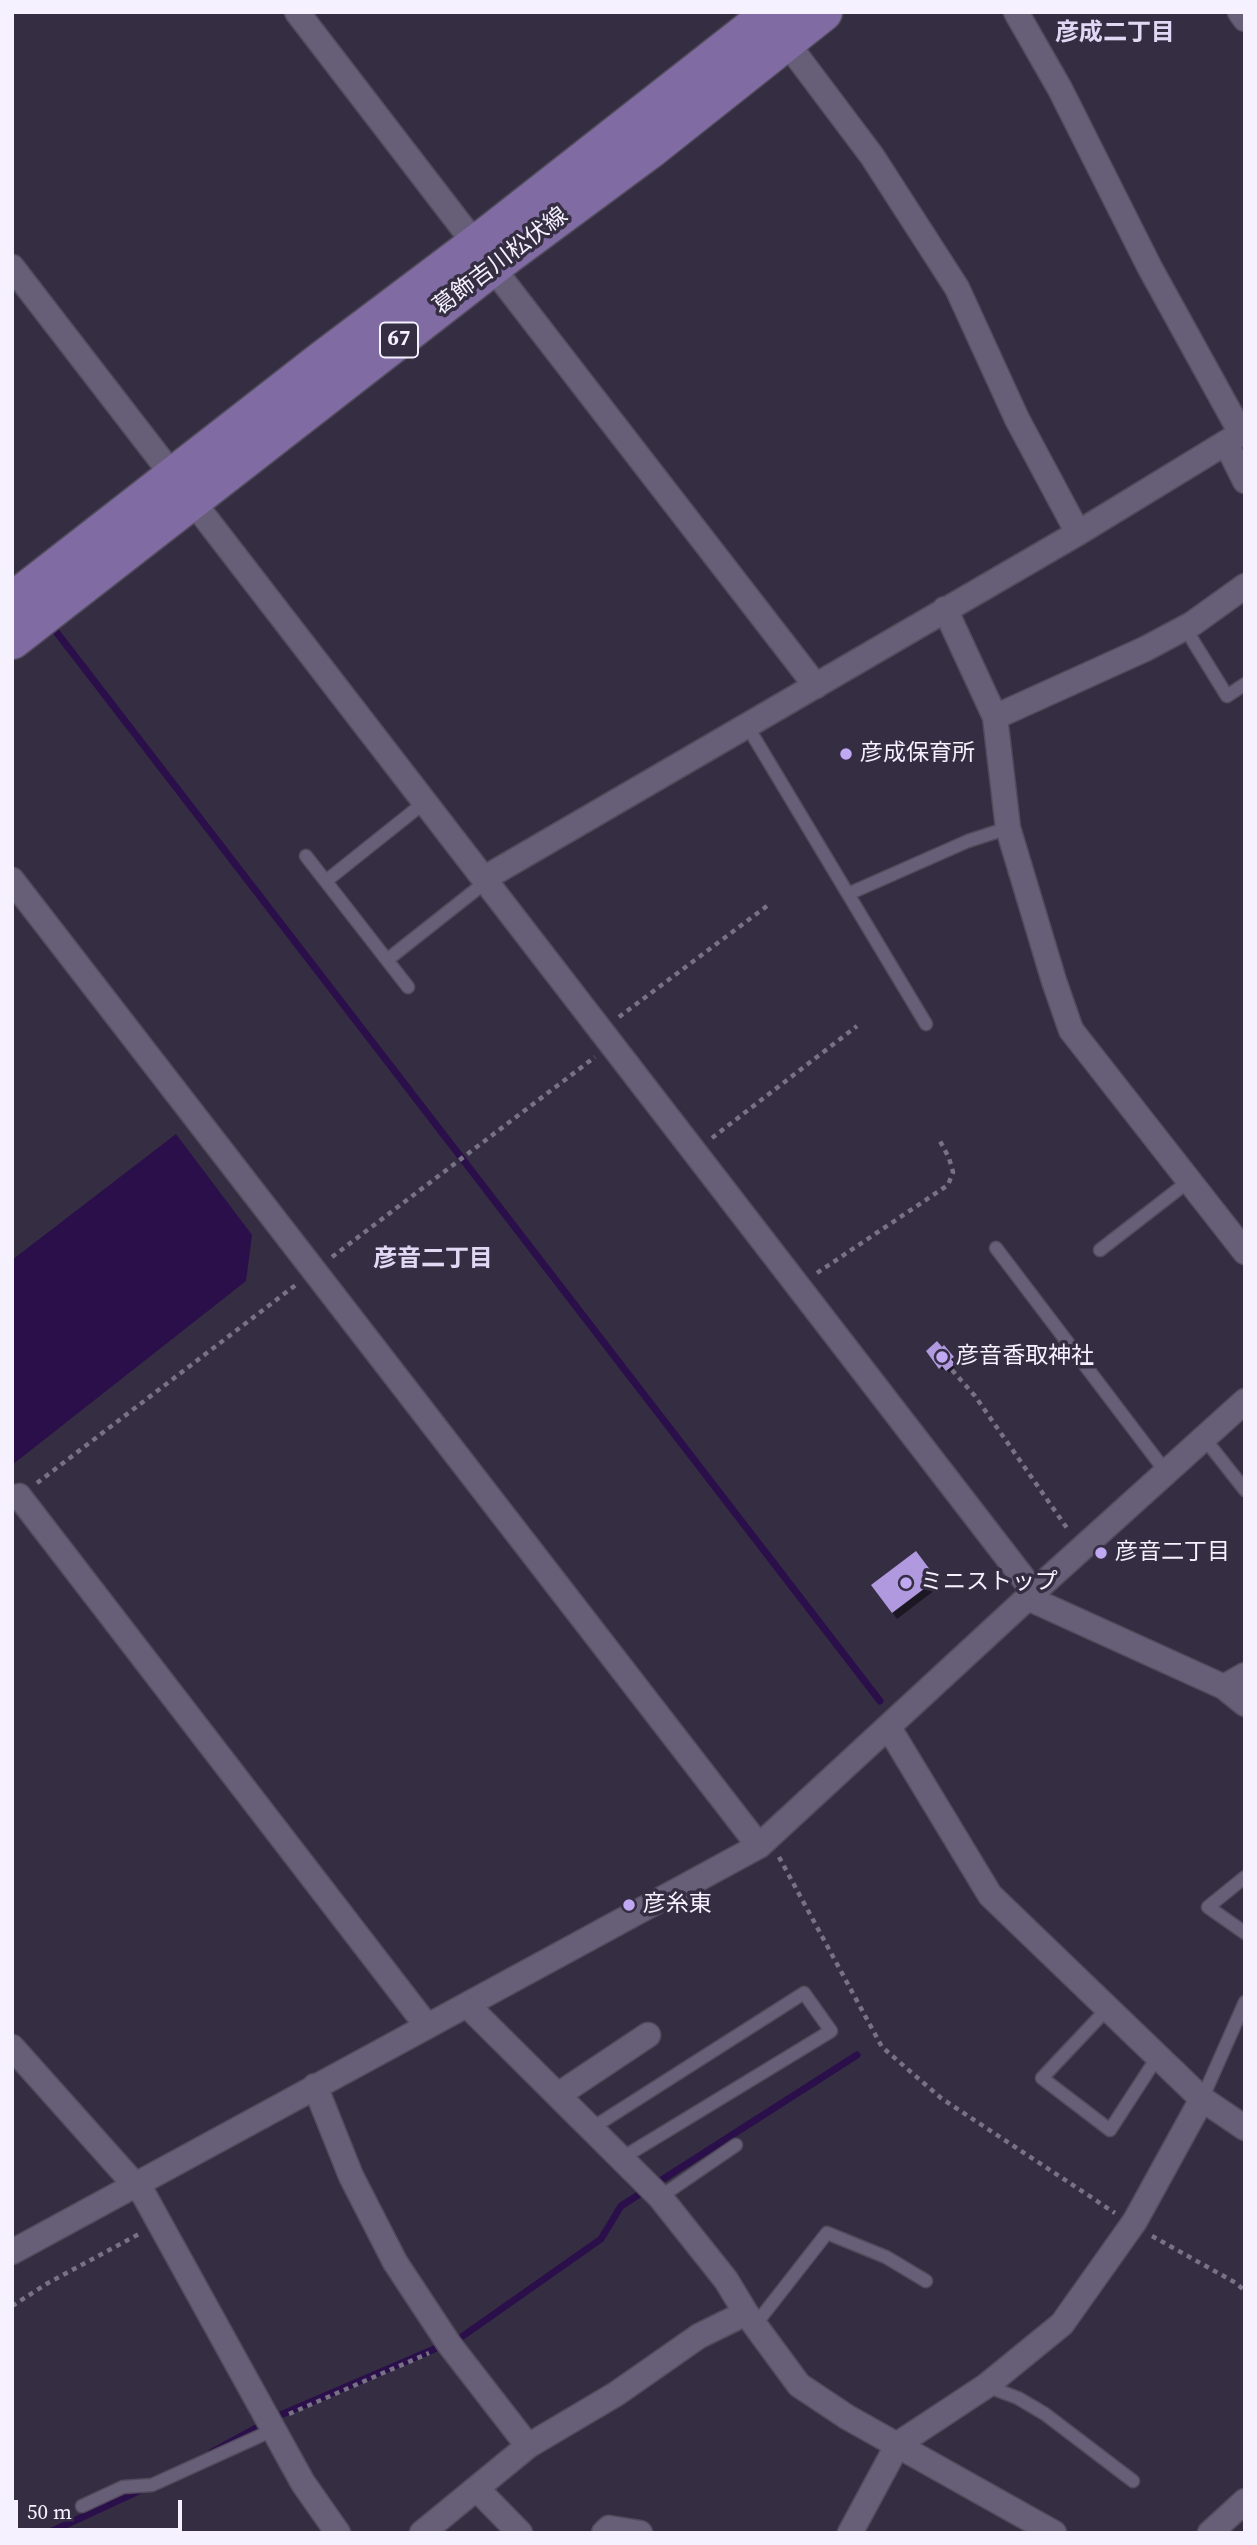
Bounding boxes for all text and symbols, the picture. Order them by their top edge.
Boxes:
district label: 彦成二丁目 [1055,20,1175,48]
street label: 葛飾吉川松伏線 [428,203,574,321]
road number: 67 [380,322,418,358]
place label: 彦成保育所 [860,740,975,768]
marker: 彦成保育所 [838,746,854,762]
district label: 彦音二丁目 [373,1246,493,1274]
place label: 彦音香取神社 [956,1343,1094,1371]
marker: 彦音香取神社 [934,1349,950,1365]
place label: 彦音二丁目 [1115,1539,1230,1567]
marker: 彦音二丁目 [1093,1545,1109,1561]
place label: ミニストップ [920,1569,1058,1597]
marker: ミニストップ [898,1575,914,1591]
place label: 彦糸東 [643,1891,712,1919]
marker: 彦糸東 [621,1897,637,1913]
scale bar [18,2486,186,2530]
text: 50 m [27,2497,72,2526]

